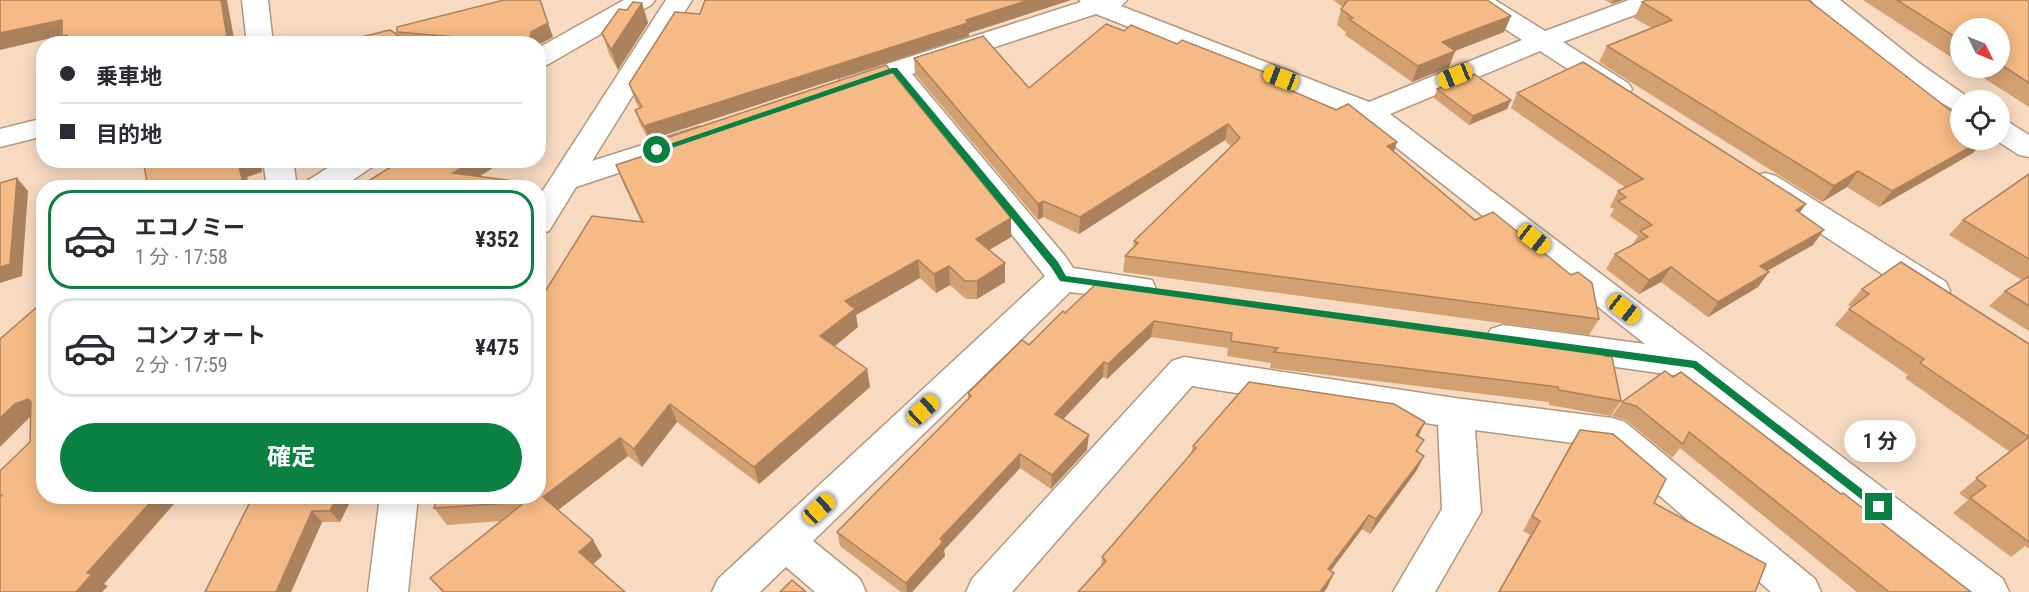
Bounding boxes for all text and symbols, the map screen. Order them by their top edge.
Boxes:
north arrow [1950,18,2010,78]
map controls [1950,18,2010,150]
car [1435,61,1475,91]
car [1261,63,1301,93]
text: 乗車地 [96,64,162,89]
button: locate [1950,90,2010,150]
text: 目的地 [96,122,162,147]
route start [643,136,670,163]
icon: car [63,213,117,267]
text: エコノミー [135,215,245,240]
car [1514,221,1554,257]
text: ¥352 [475,227,519,252]
text: 1 分 · 17:58 [135,245,228,269]
car [1604,291,1644,327]
icon: car [63,321,117,375]
text: コンフォート [135,323,266,348]
text: ¥475 [475,335,519,360]
text: 2 分 · 17:59 [135,353,228,377]
car [904,391,942,429]
callout: 1 分 [1843,420,1915,462]
button: 確定 [60,423,522,492]
text: 1 分 [1863,429,1897,453]
car [800,490,838,528]
route end [1865,493,1892,520]

